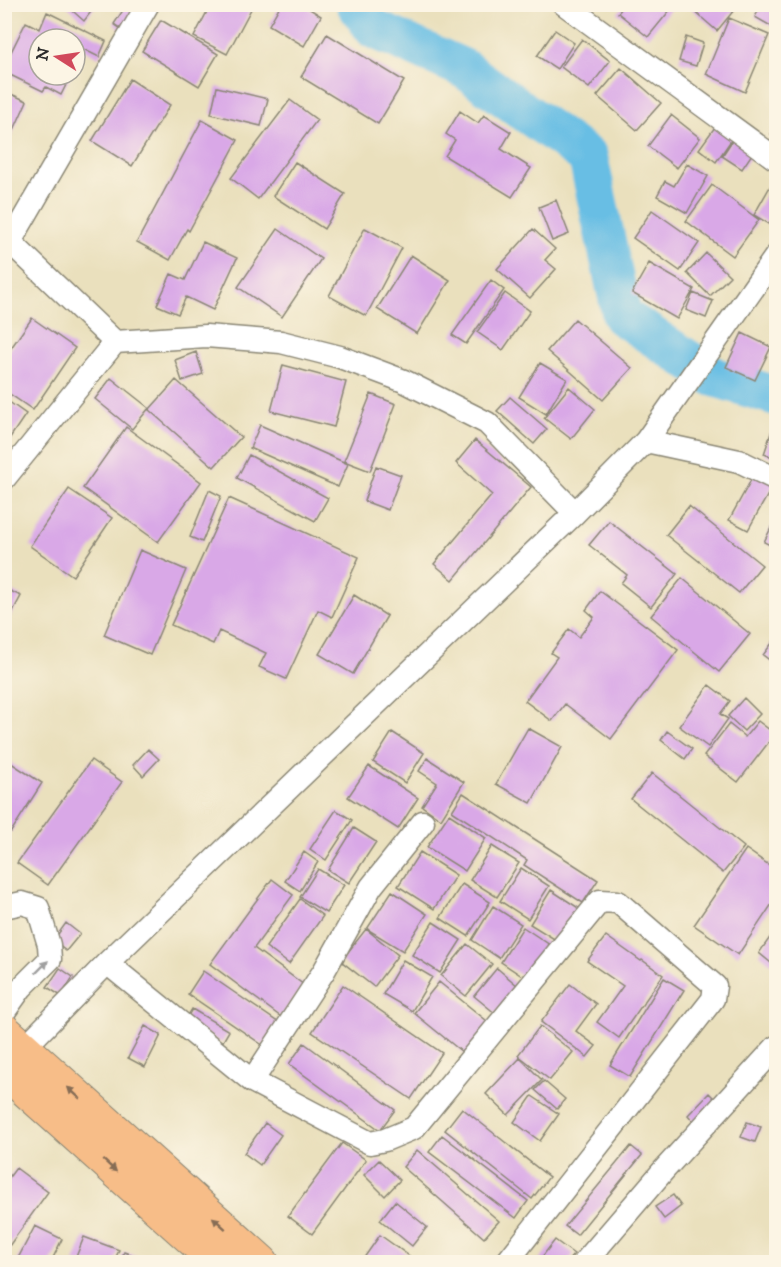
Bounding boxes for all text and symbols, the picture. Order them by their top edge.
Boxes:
north arrow [27,27,87,87]
text: N [32,46,54,63]
one-way arrow [35,960,49,975]
one-way arrow [67,1087,82,1100]
one-way arrow [103,1159,118,1173]
one-way arrow [211,1216,226,1230]

